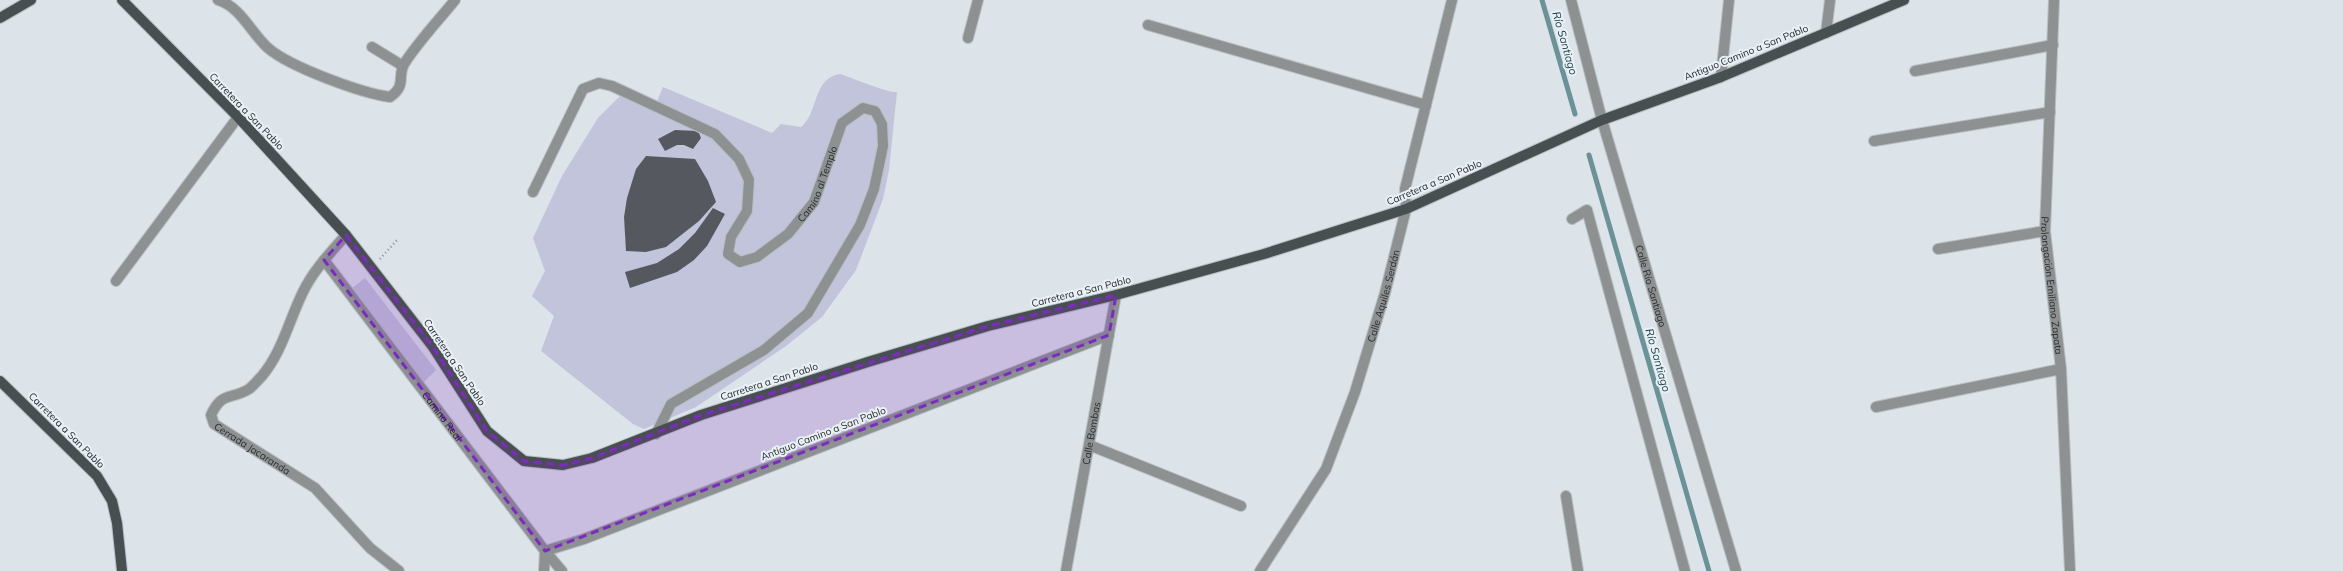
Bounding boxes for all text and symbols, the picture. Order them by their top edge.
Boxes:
water label: Río Santiago [1549,10,1581,76]
street label: Antiguo Camino a San Pablo [1682,21,1810,83]
street label: Carretera a San Pablo [207,70,287,153]
street label: Camino al Templo [794,144,840,225]
street label: Carretera a San Pablo [1385,156,1484,208]
street label: Prolongación Emiliano Zapata [2038,216,2065,355]
street label: Calle Río Santiago [1632,243,1669,329]
street label: Calle Aquiles Serdán [1364,248,1403,344]
street label: Carretera a San Pablo [1030,273,1132,310]
street label: Carretera a San Pablo [421,316,489,408]
water label: Río Santiago [1642,327,1674,393]
street label: Carretera a San Pablo [719,359,820,403]
street label: Camino Real [419,389,465,444]
street label: Carretera a San Pablo [26,390,108,471]
street label: Calle Bombas [1079,401,1104,466]
street label: Antiguo Camino a San Pablo [759,403,888,463]
street label: Cerrada Jacaranda [212,420,293,478]

